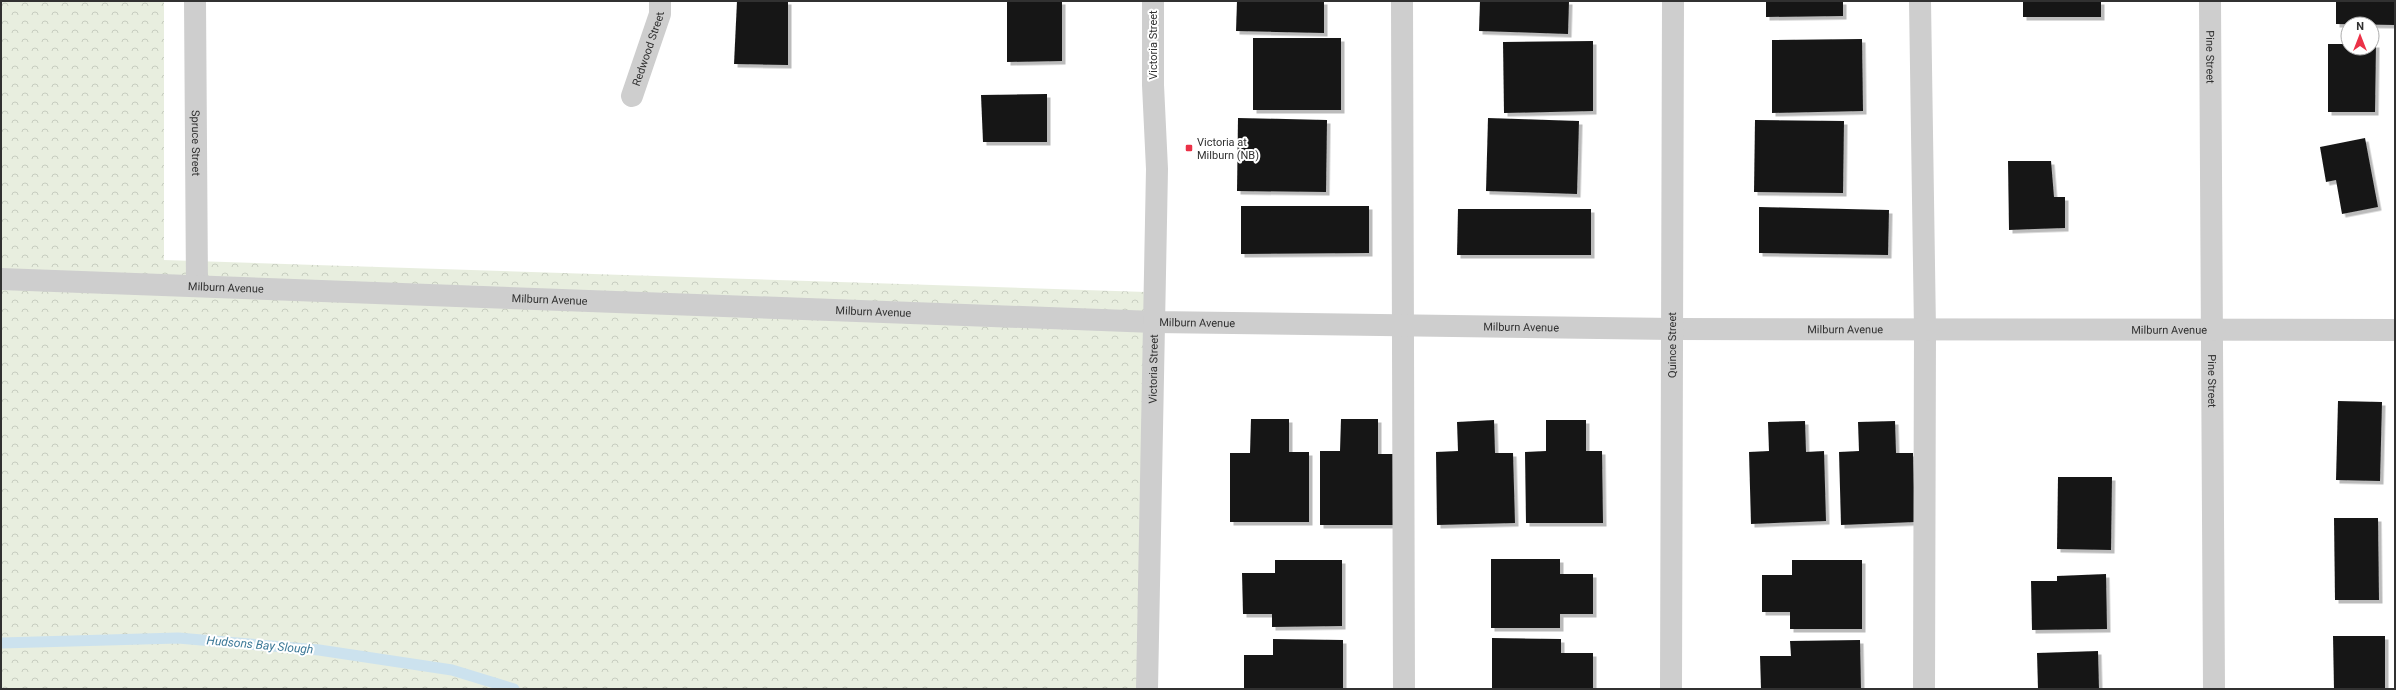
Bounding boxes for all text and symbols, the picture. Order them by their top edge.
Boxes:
street label: Victoria Street [1147,10,1160,80]
street label: Redwood Street [629,11,667,88]
north arrow [2340,16,2380,56]
text: N [2356,20,2364,33]
street label: Pine Street [2204,30,2217,84]
street label: Spruce Street [189,110,203,176]
place label: Victoria at Milburn (NB) [1197,136,1259,162]
marker: Victoria at Milburn (NB) [1184,143,1194,153]
street label: Milburn Avenue [188,279,264,295]
street label: Milburn Avenue [511,292,588,307]
street label: Milburn Avenue [835,304,912,319]
street label: Quince Street [1665,312,1679,378]
street label: Milburn Avenue [1159,316,1235,330]
street label: Milburn Avenue [1483,320,1559,334]
street label: Milburn Avenue [1807,323,1883,336]
street label: Milburn Avenue [2131,323,2207,336]
street label: Victoria Street [1146,334,1160,404]
street label: Pine Street [2206,354,2219,408]
water label: Hudsons Bay Slough [206,633,314,657]

